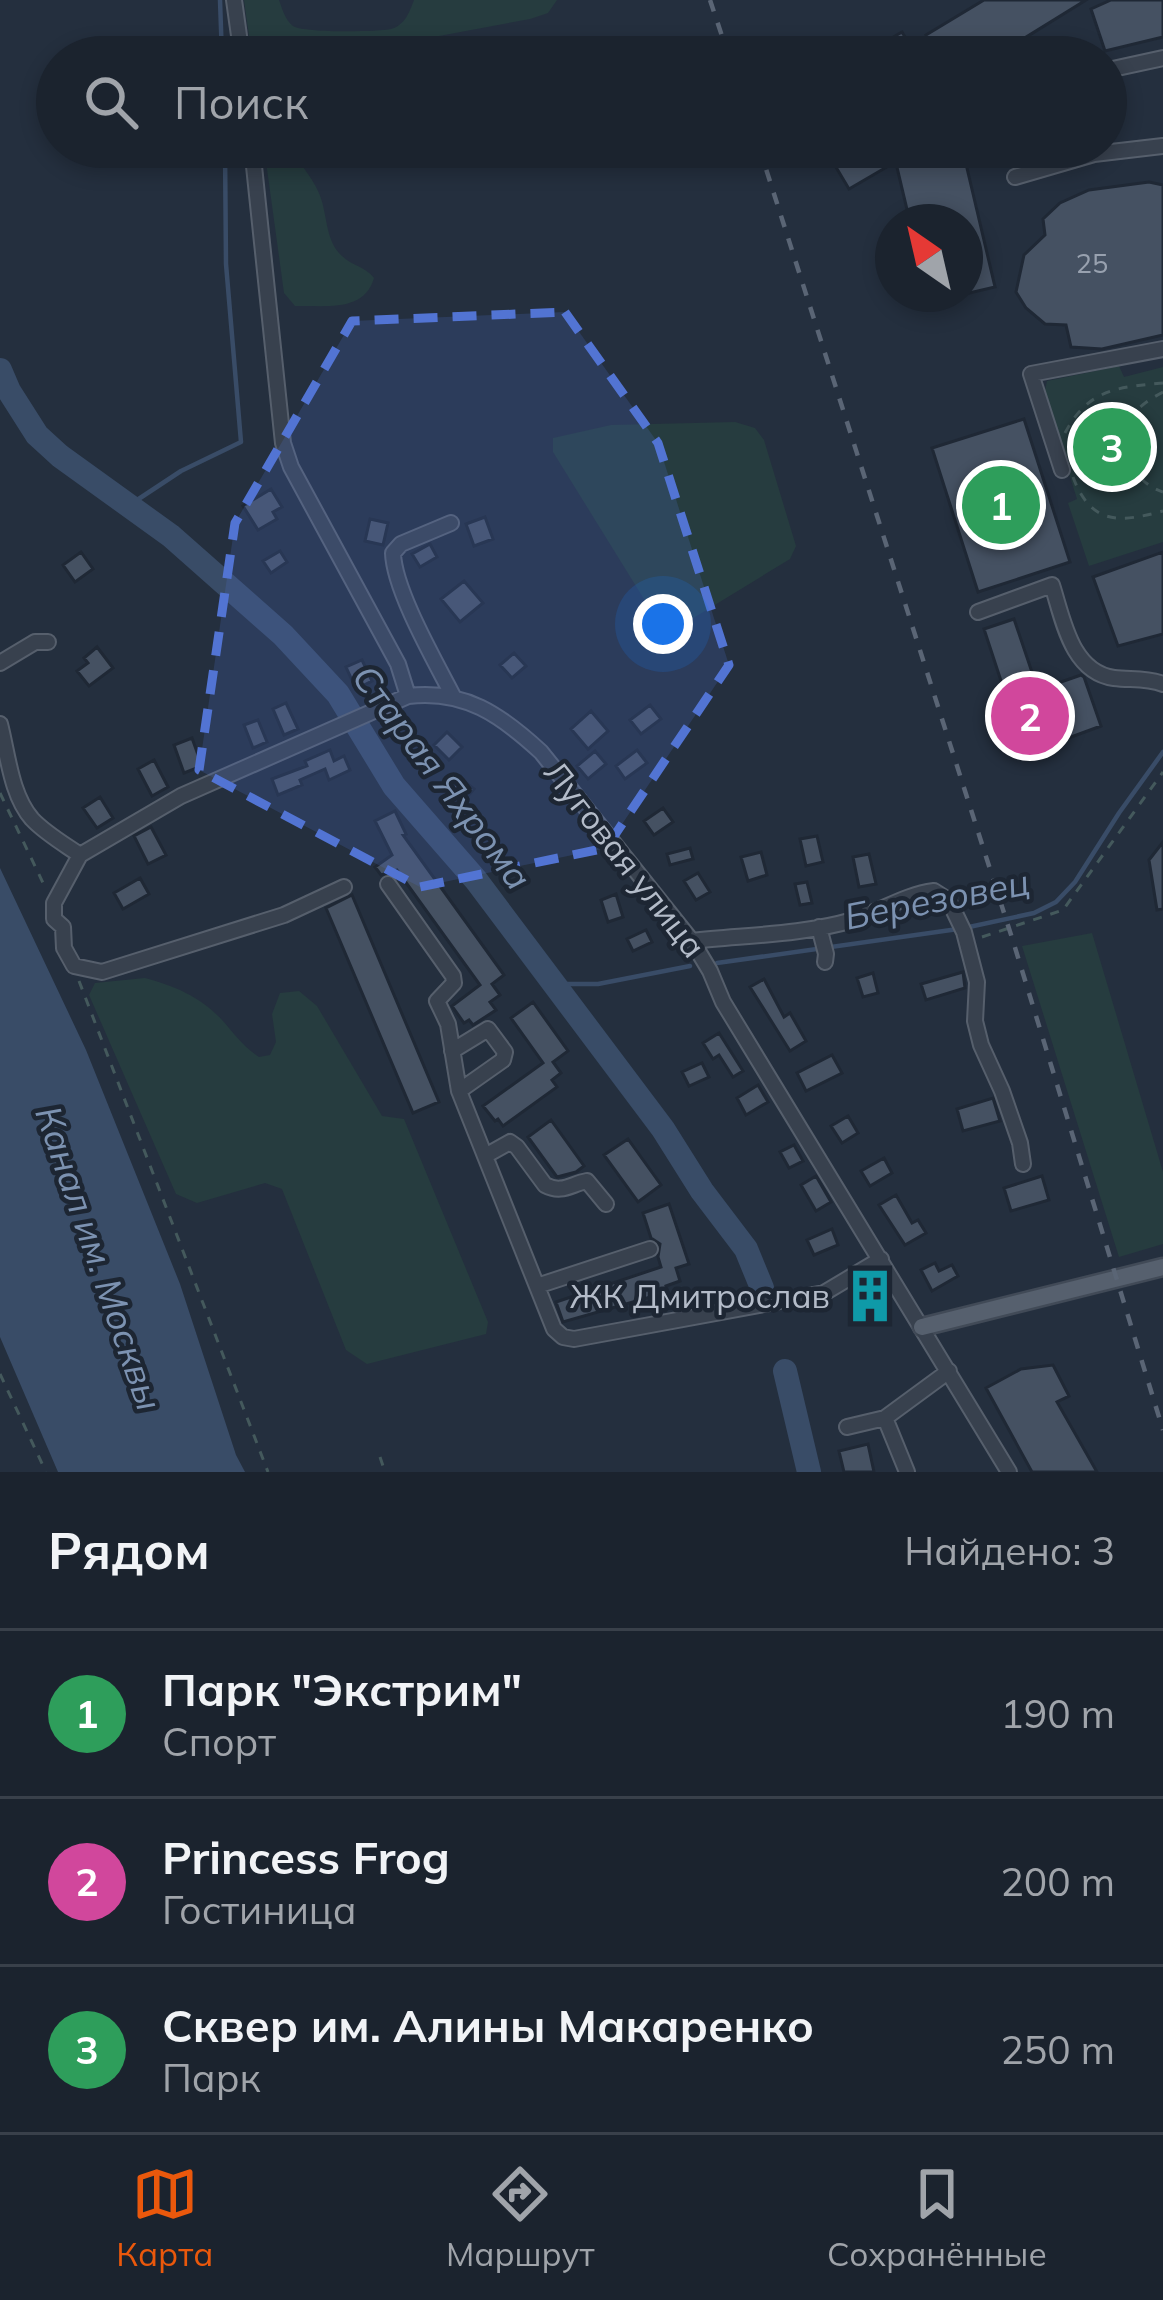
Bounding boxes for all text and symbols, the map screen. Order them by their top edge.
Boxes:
search box [36,36,1127,168]
icon: search [78,69,144,135]
text: Поиск [174,74,308,130]
north arrow [875,204,983,312]
house number: 25 [1076,246,1108,280]
pin: 3 [1073,402,1151,492]
pin: 1 [962,460,1040,550]
your location [633,594,693,654]
water label: Старая Яхрома [343,656,541,898]
pin: 2 [991,671,1069,761]
street label: Луговая улица [536,752,715,965]
water label: Березовец [841,859,1033,938]
water label: Канал им. Москвы [26,1100,173,1416]
building icon: ЖК Дмитрослав [841,1267,899,1325]
place label: ЖК Дмитрослав [570,1275,830,1316]
text: Рядом [48,1518,210,1582]
text: Найдено: 3 [904,1526,1115,1575]
text: Парк "Экстрим" [162,1661,522,1717]
text: 1 [75,1689,99,1738]
text: 190 m [1000,1689,1115,1738]
text: Спорт [162,1717,276,1766]
text: Princess Frog [162,1829,450,1885]
text: 2 [75,1857,99,1906]
text: 200 m [1000,1857,1115,1906]
text: Гостиница [162,1885,356,1934]
text: Сквер им. Алины Макаренко [162,1997,814,2053]
text: 3 [75,2025,99,2074]
text: 250 m [1000,2025,1115,2074]
text: Парк [162,2053,260,2102]
tab: Карта [116,2161,213,2274]
tab: Маршрут [446,2161,594,2274]
tab: Сохранённые [827,2161,1047,2274]

